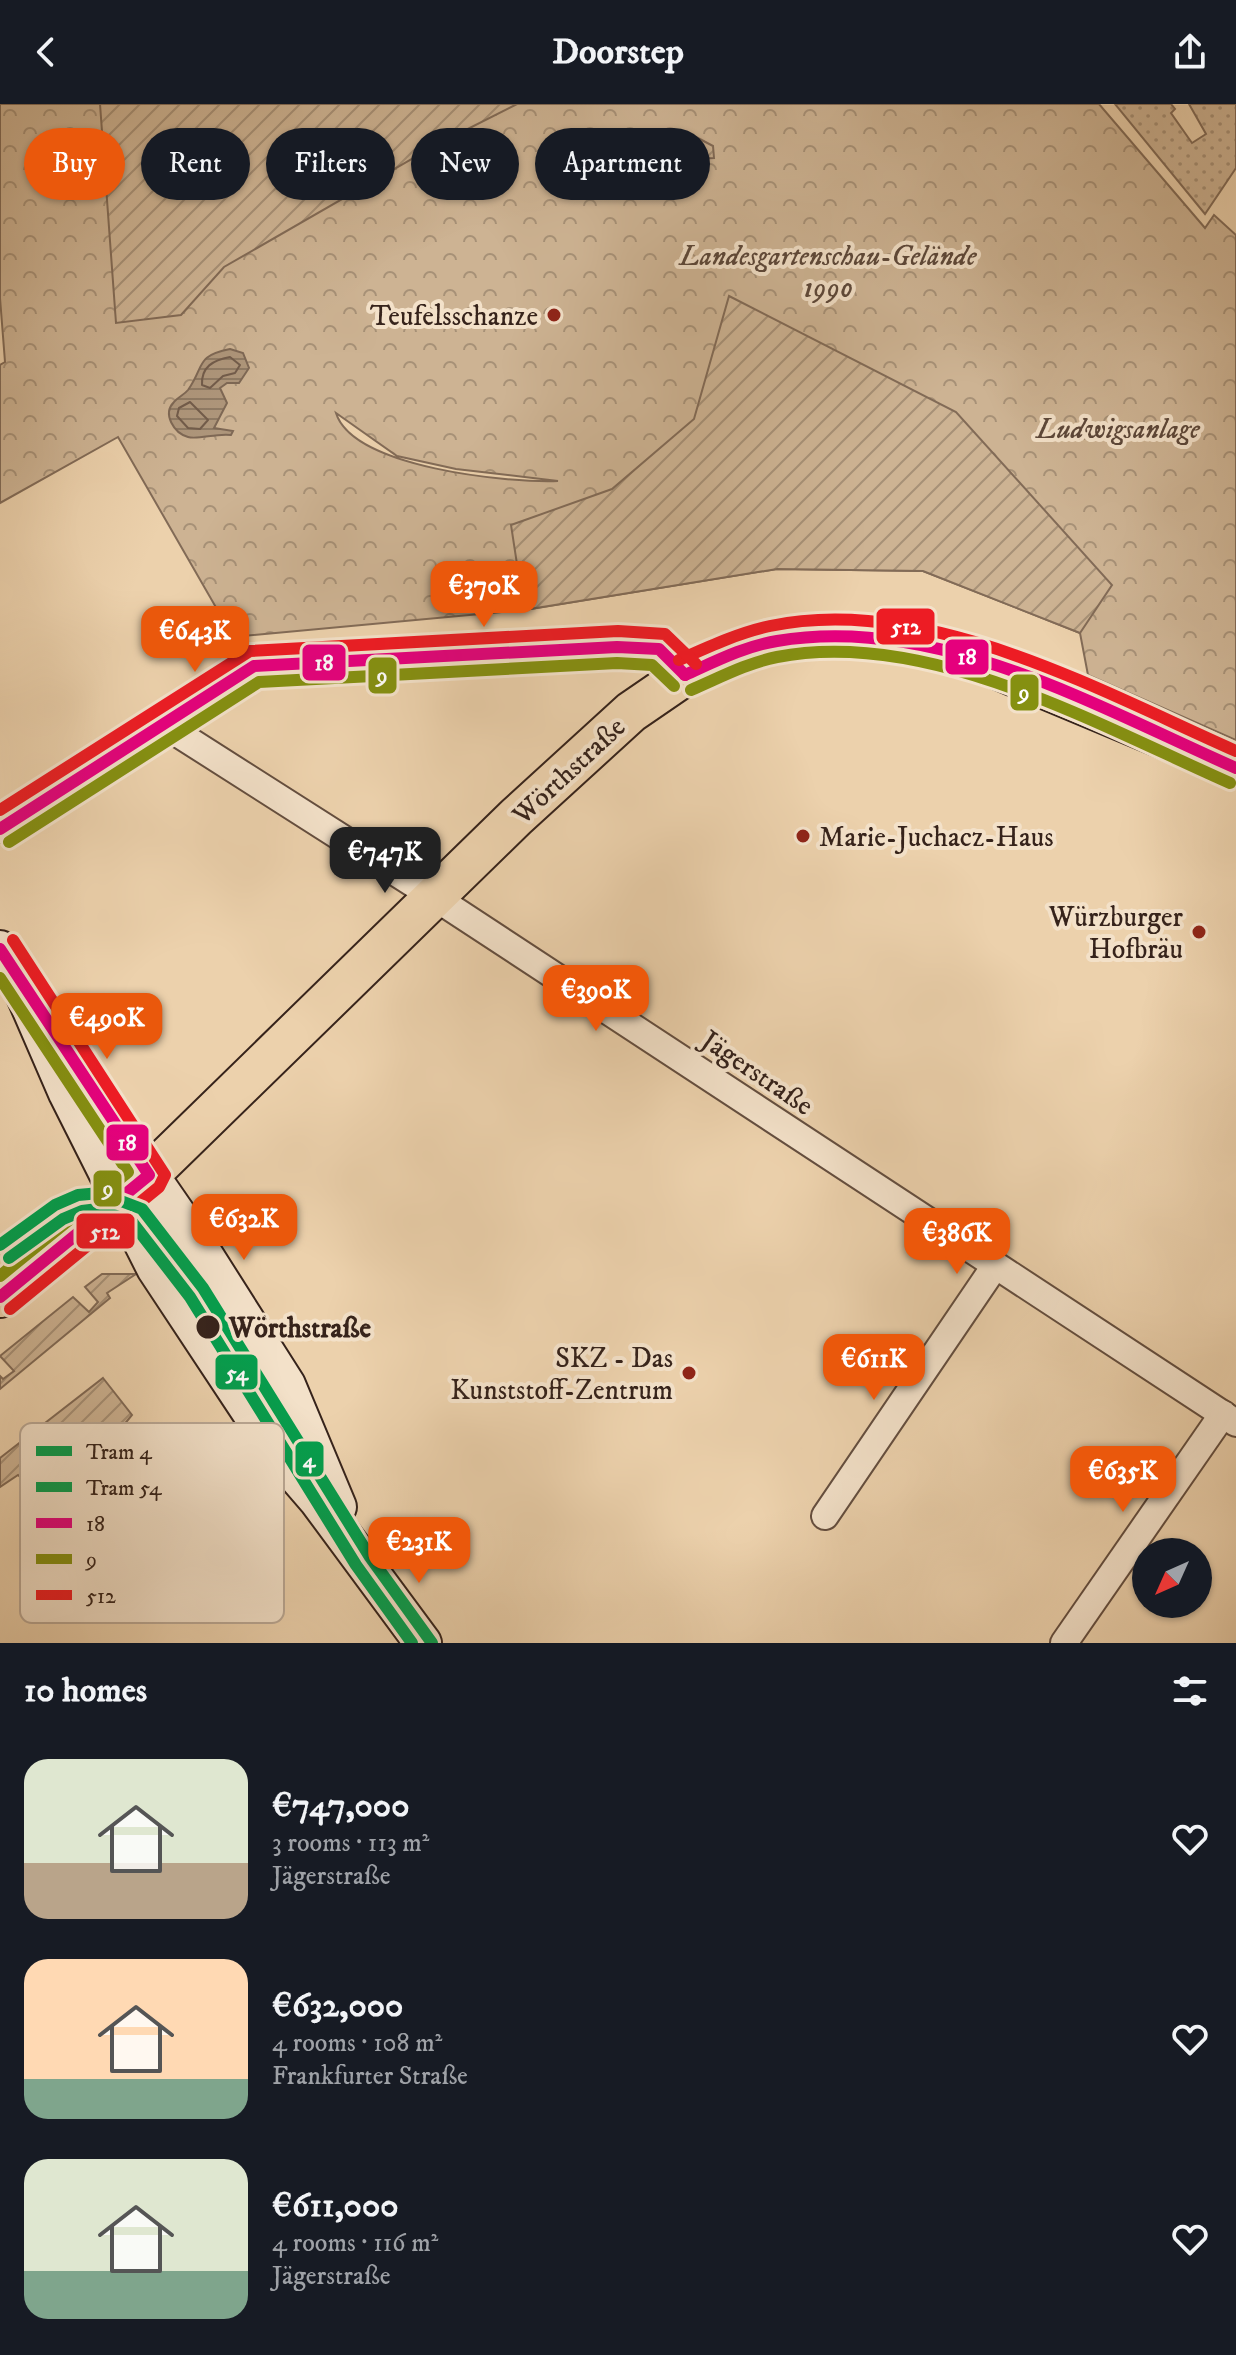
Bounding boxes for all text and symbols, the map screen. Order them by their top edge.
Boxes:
icon: back [24,30,68,74]
text: Doorstep [552,30,684,75]
icon: share [1168,30,1212,74]
chip: Buy [24,128,125,200]
chip: Rent [141,128,250,200]
chip: Filters [266,128,395,200]
chip: New [411,128,519,200]
chip: Apartment [535,128,710,200]
park label: Landesgartenschau-Gelände 1990 [678,239,978,306]
place label: Teufelsschanze [370,299,538,334]
marker: Teufelsschanze [545,306,563,324]
park label: Ludwigsanlage [1034,412,1201,447]
pin: €370K [428,561,540,629]
text: €370K [449,570,519,603]
pin: €643K [139,606,251,674]
line badge: 512 [875,607,936,646]
text: 512 [890,614,922,641]
text: €643K [159,615,231,648]
line badge: 18 [944,638,990,676]
line badge: 18 [301,643,347,682]
text: 18 [957,644,977,671]
text: 18 [314,650,334,677]
line badge: 9 [367,656,398,695]
text: 9 [375,663,388,690]
line badge: 9 [1009,673,1040,712]
text: 9 [1017,680,1030,707]
street label: Wörthstraße [504,710,633,833]
place label: Marie-Juchacz-Haus [819,820,1054,855]
pin: €747K [329,827,441,895]
marker: Marie-Juchacz-Haus [794,827,812,845]
text: €747K [348,836,422,869]
place label: Würzburger Hofbräu [1048,900,1184,967]
marker: Würzburger Hofbräu [1190,923,1208,941]
pin: €390K [540,965,652,1033]
text: €390K [561,974,631,1007]
pin: €490K [51,993,163,1061]
text: €490K [69,1002,145,1035]
street label: Jägerstraße [692,1021,820,1123]
line badge: 18 [105,1123,150,1162]
text: 18 [117,1130,137,1157]
line badge: 9 [92,1169,123,1208]
text: 9 [101,1176,114,1203]
pin: €632K [188,1194,300,1262]
text: €632K [209,1203,279,1236]
pin: €386K [901,1208,1013,1276]
line badge: 512 [75,1212,136,1250]
text: €386K [922,1217,992,1250]
text: 512 [89,1219,121,1246]
place label: Wörthstraße [228,1311,371,1346]
marker: Wörthstraße [194,1313,222,1341]
pin: €611K [818,1334,930,1402]
place label: SKZ - Das Kunststoff-Zentrum [450,1341,673,1408]
text: €611K [841,1343,907,1376]
line badge: 54 [214,1353,259,1391]
text: 54 [225,1360,250,1387]
marker: SKZ - Das Kunststoff-Zentrum [680,1364,698,1382]
legend [20,1423,284,1623]
text: Tram 4 [86,1439,153,1466]
line badge: 4 [294,1440,325,1478]
pin: €635K [1067,1446,1179,1514]
text: 4 [303,1447,317,1474]
text: €635K [1088,1455,1158,1488]
text: Tram 54 [86,1475,163,1502]
text: 18 [86,1511,105,1538]
pin: €231K [363,1517,475,1585]
text: €231K [386,1526,452,1559]
north arrow [1132,1538,1212,1618]
map controls [1132,1538,1212,1618]
text: 9 [85,1547,97,1574]
text: 512 [86,1583,116,1610]
icon: filters [1168,1669,1212,1713]
text: 10 homes [24,1670,147,1712]
text: €747,000 [272,1785,409,1827]
icon: home [88,1791,184,1887]
icon: heart [1168,1817,1212,1861]
text: 3 rooms · 113 m² [272,1827,429,1860]
text: Jägerstraße [272,1860,390,1893]
text: €632,000 [272,1985,403,2027]
icon: home [88,1991,184,2087]
icon: heart [1168,2017,1212,2061]
text: 4 rooms · 108 m² [272,2027,442,2060]
text: Frankfurter Straße [272,2060,468,2093]
text: €611,000 [272,2185,398,2227]
icon: home [88,2191,184,2287]
icon: heart [1168,2217,1212,2261]
text: 4 rooms · 116 m² [272,2227,438,2260]
text: Jägerstraße [272,2260,390,2293]

